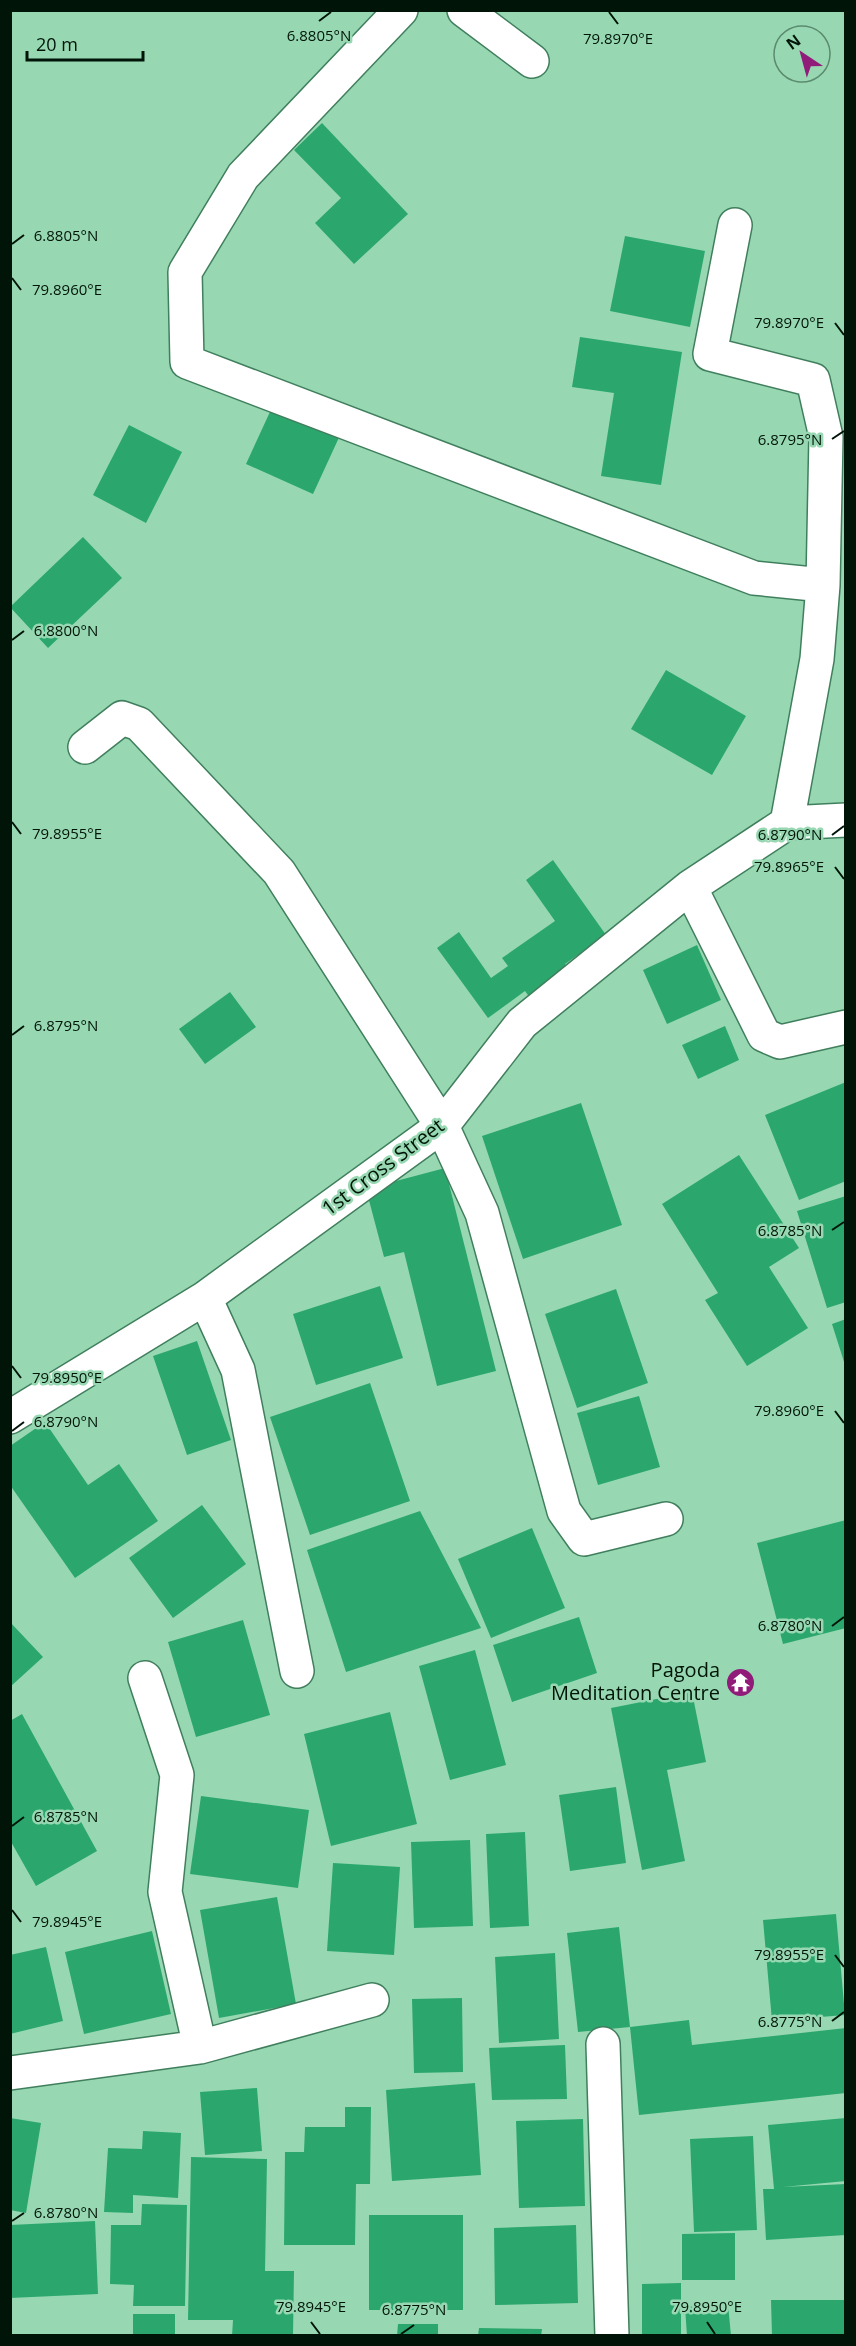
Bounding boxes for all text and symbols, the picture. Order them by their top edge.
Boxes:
scale bar [27,24,142,62]
north arrow [772,24,832,84]
text: 6.8805°N [287,25,351,45]
text: 79.8970°E [583,28,653,48]
text: N [781,29,805,55]
text: 20 m [36,32,78,56]
text: 6.8805°N [34,225,98,245]
text: 79.8960°E [32,279,102,299]
text: 79.8970°E [754,312,824,332]
text: 6.8795°N [758,429,822,449]
text: 6.8800°N [34,620,98,640]
text: 79.8955°E [32,823,102,843]
text: 6.8790°N [758,824,822,844]
text: 79.8965°E [754,856,824,876]
text: 6.8795°N [34,1015,98,1035]
street label: 1st Cross Street [316,1112,449,1221]
text: 6.8785°N [758,1220,822,1240]
text: 79.8950°E [32,1367,102,1387]
text: 79.8960°E [754,1400,824,1420]
text: 6.8790°N [34,1411,98,1431]
text: 6.8780°N [758,1615,822,1635]
place label: Pagoda Meditation Centre [551,1656,720,1706]
temple icon: Pagoda Meditation Centre [725,1666,757,1698]
text: 6.8785°N [34,1806,98,1826]
text: 79.8945°E [32,1911,102,1931]
text: 79.8955°E [754,1944,824,1964]
text: 6.8775°N [758,2011,822,2031]
text: 6.8780°N [34,2202,98,2222]
text: 79.8945°E [276,2296,346,2316]
text: 79.8950°E [672,2296,742,2316]
text: 6.8775°N [382,2299,446,2319]

